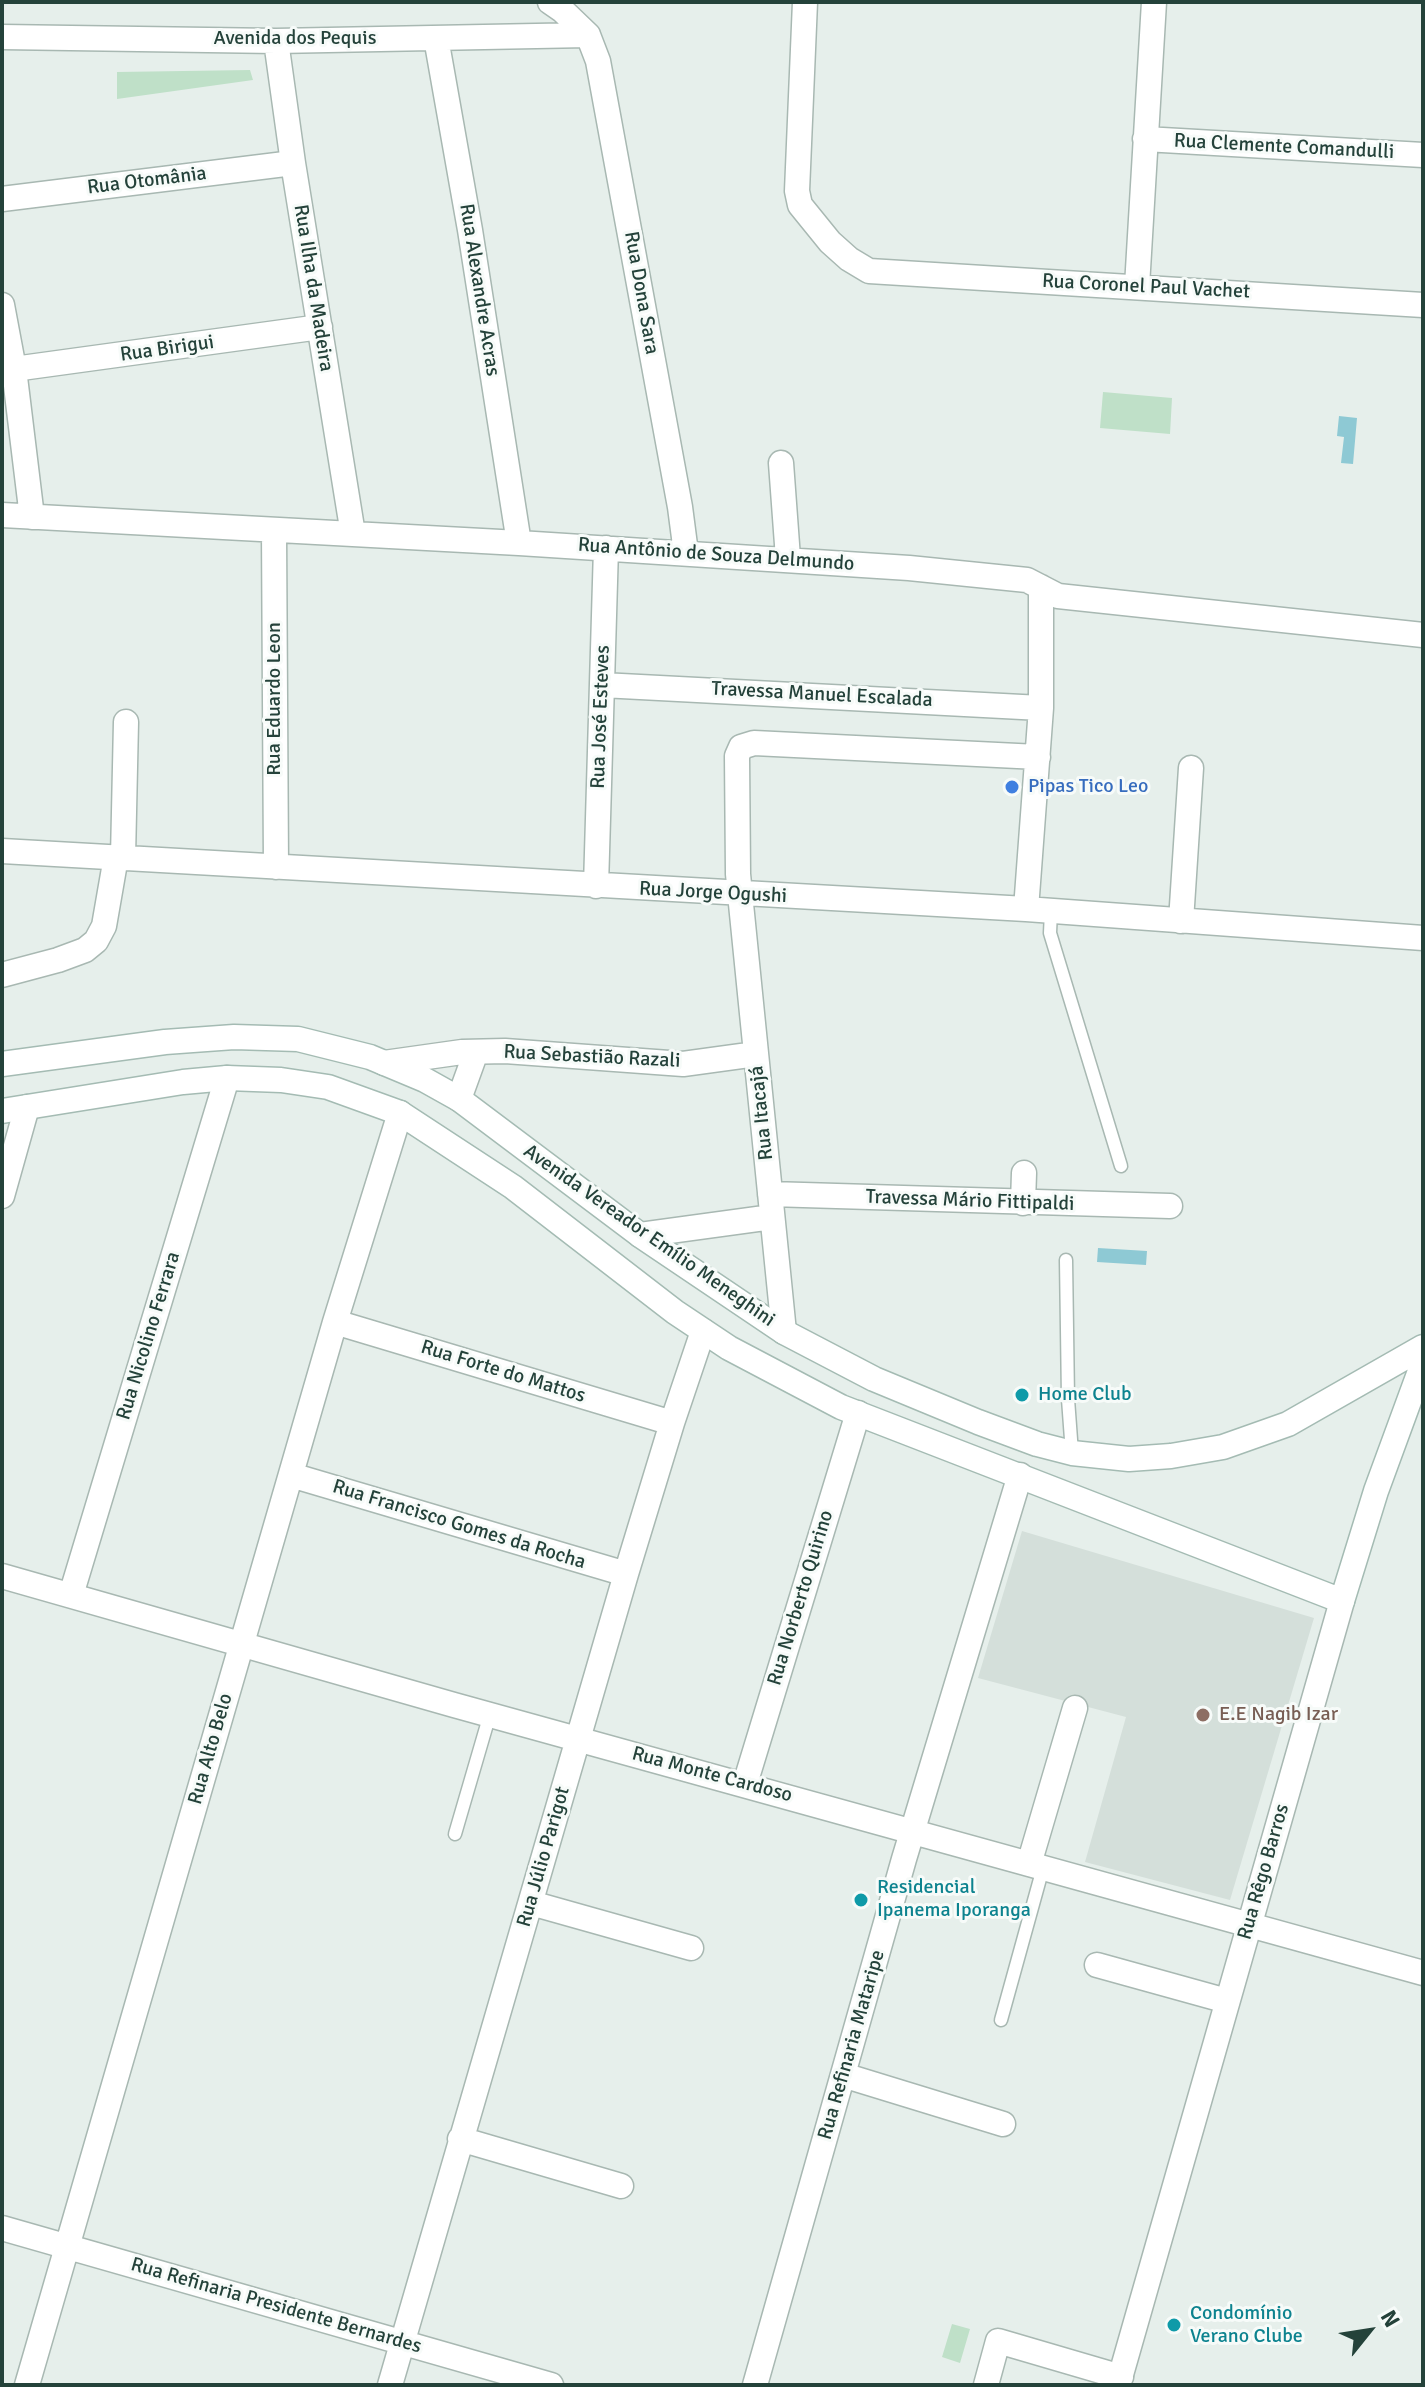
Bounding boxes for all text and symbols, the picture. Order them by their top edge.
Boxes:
street label: Avenida dos Pequis [214,27,376,51]
street label: Rua Clemente Comandulli [1173,129,1395,165]
street label: Rua Otomânia [86,162,208,200]
street label: Rua Alexandre Acras [454,202,504,378]
street label: Rua Ilha da Madeira [288,203,338,373]
street label: Rua Dona Sara [618,230,664,356]
street label: Rua Coronel Paul Vachet [1041,270,1251,304]
street label: Rua Birigui [119,331,215,367]
street label: Rua Antônio de Souza Delmundo [577,533,855,577]
street label: Rua Eduardo Leon [263,622,287,776]
street label: Rua José Esteves [586,645,616,789]
street label: Travessa Manuel Escalada [711,677,933,713]
place label: Pipas Tico Leo [1028,775,1148,799]
marker: Pipas Tico Leo [1003,778,1021,796]
street label: Rua Jorge Ogushi [638,877,788,909]
street label: Rua Sebastião Razali [503,1040,681,1074]
street label: Rua Itacajá [745,1064,779,1162]
street label: Avenida Vereador Emílio Meneghini [519,1140,779,1332]
street label: Travessa Mário Fittipaldi [865,1185,1075,1217]
street label: Rua Nicolino Ferrara [112,1249,186,1423]
street label: Rua Forte do Mattos [418,1336,588,1408]
place label: Home Club [1038,1383,1131,1407]
marker: Home Club [1013,1386,1031,1404]
street label: Rua Francisco Gomes da Rocha [330,1475,588,1575]
street label: Rua Norberto Quirino [763,1507,839,1689]
street label: Rua Alto Belo [184,1691,238,1807]
place label: E.E Nagib Izar [1219,1703,1338,1727]
marker: E.E Nagib Izar [1194,1706,1212,1724]
street label: Rua Monte Cardoso [629,1742,795,1808]
street label: Rua Júlio Parigot [512,1784,576,1930]
street label: Rua Rêgo Barros [1233,1801,1295,1943]
place label: Residencial Ipanema Iporanga [877,1876,1031,1923]
marker: Residencial Ipanema Iporanga [852,1891,870,1909]
street label: Rua Refinaria Mataripe [813,1947,891,2143]
street label: Rua Refinaria Presidente Bernardes [128,2253,424,2359]
north arrow [1329,2291,1409,2371]
place label: Condomínio Verano Clube [1190,2302,1303,2349]
text: N [1375,2305,1406,2332]
marker: Condomínio Verano Clube [1165,2316,1183,2334]

